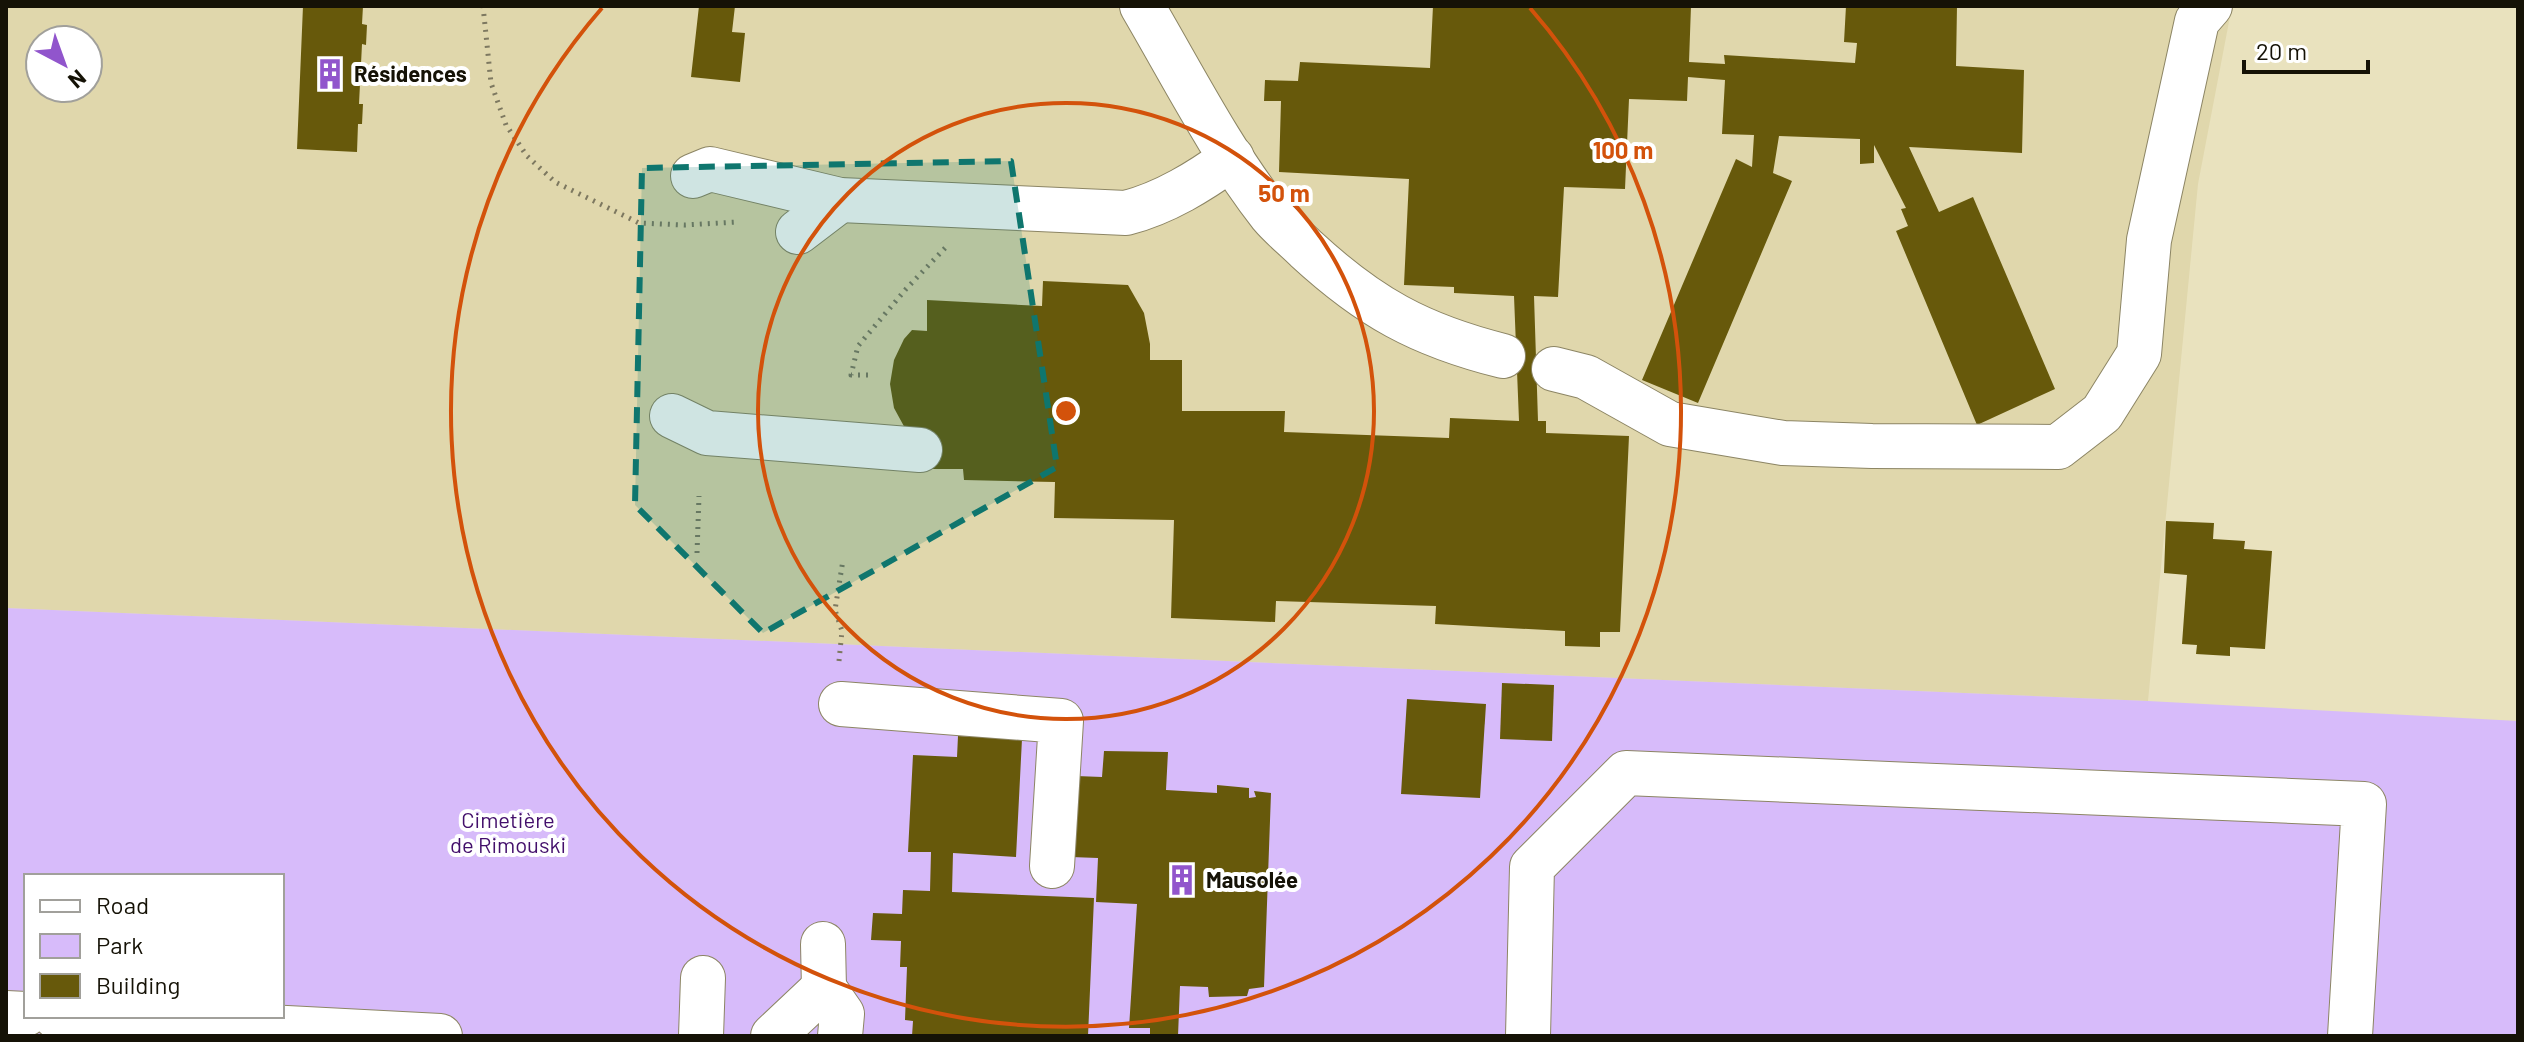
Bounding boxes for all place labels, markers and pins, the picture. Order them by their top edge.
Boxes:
building icon: Résidences [313,57,347,91]
place label: Résidences [354,60,467,86]
centre of rings [1052,397,1080,425]
building icon: Mausolée [1165,863,1199,897]
place label: Mausolée [1206,866,1298,892]

